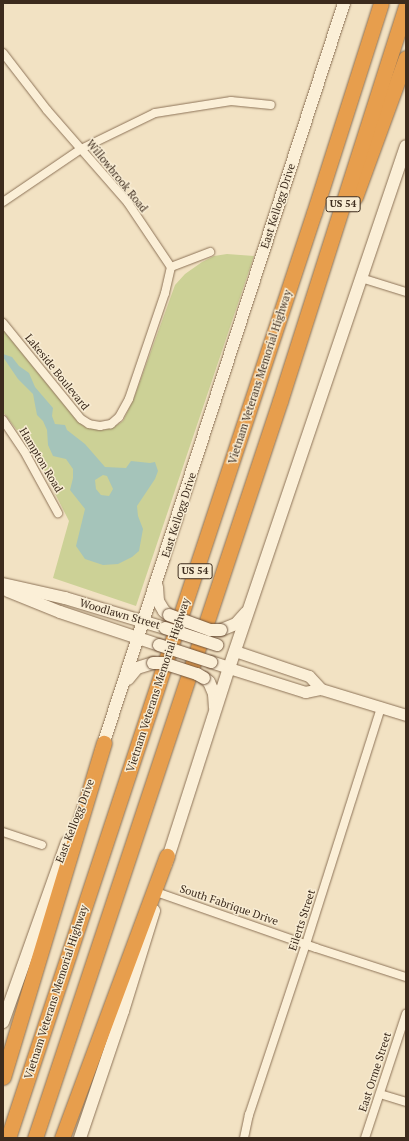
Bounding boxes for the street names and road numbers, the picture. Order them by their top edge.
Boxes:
street label: Willowbrook Road [84,137,150,215]
street label: East Kellogg Drive [258,162,298,250]
road number: US 54 [325,196,361,212]
street label: Vietnam Veterans Memorial Highway [226,288,294,466]
street label: Lakeside Boulevard [22,331,92,413]
street label: Hampton Road [17,425,65,495]
street label: East Kellogg Drive [159,471,199,559]
road number: US 54 [177,563,213,579]
street label: Woodlawn Street [78,596,162,632]
street label: Vietnam Veterans Memorial Highway [124,596,192,774]
street label: East Kellogg Drive [53,777,97,865]
street label: South Fabrique Drive [178,882,280,928]
street label: Eilerts Street [286,888,318,952]
street label: Vietnam Veterans Memorial Highway [22,903,90,1081]
street label: East Orme Street [356,1031,394,1113]

